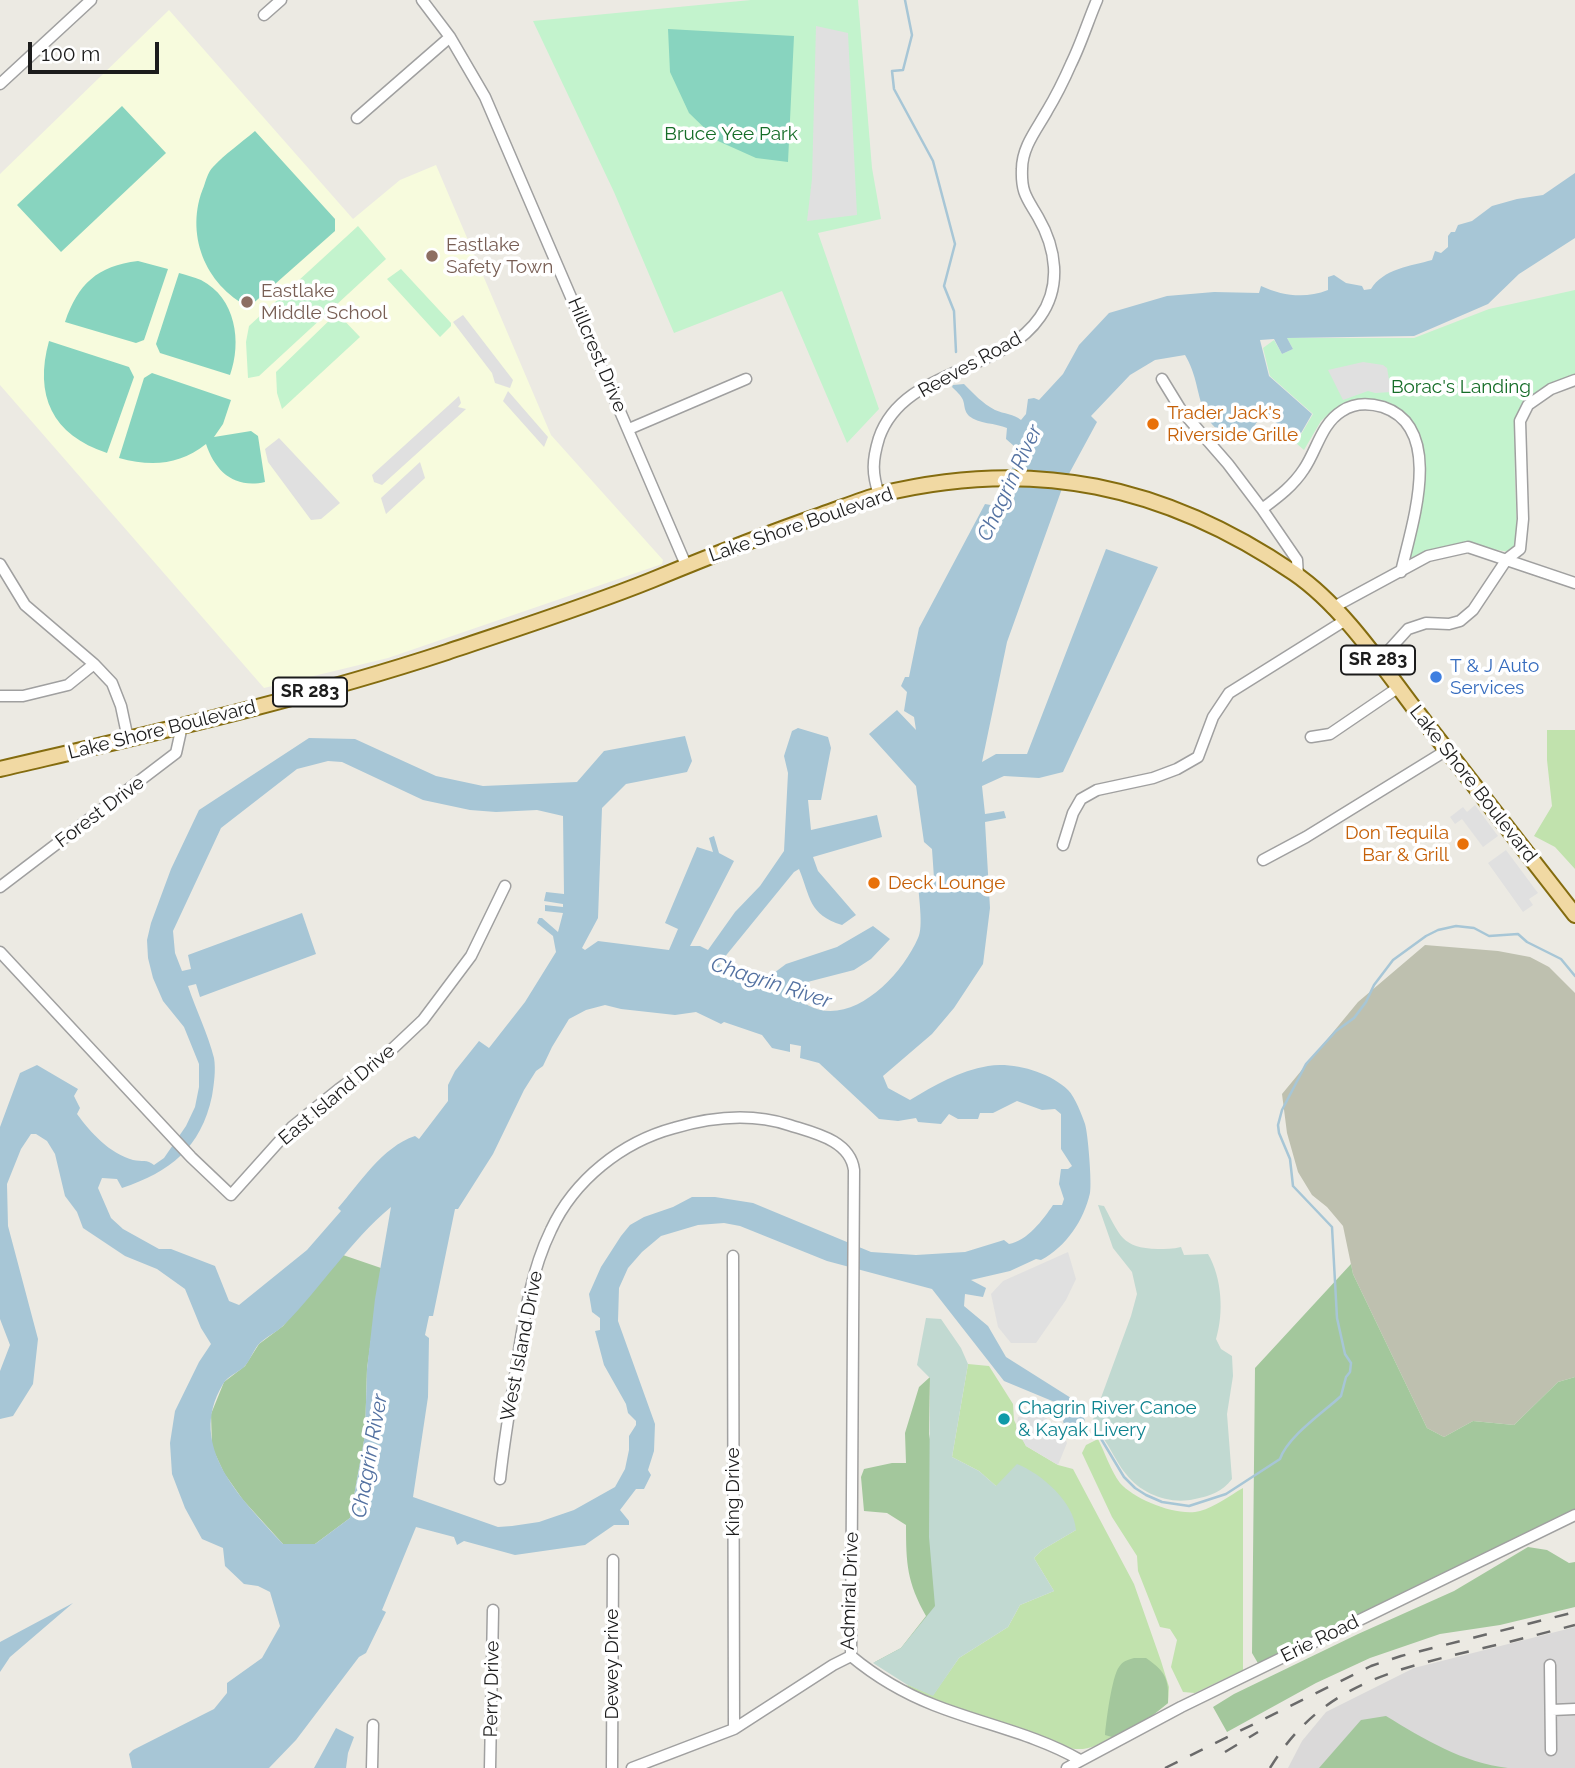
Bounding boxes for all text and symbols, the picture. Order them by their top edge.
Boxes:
scale bar [32,28,163,72]
text: 100 m [41,41,100,66]
park label: Bruce Yee Park [664,123,798,145]
place label: Eastlake Safety Town [446,234,553,278]
marker: Eastlake Safety Town [424,248,440,264]
place label: Eastlake Middle School [261,280,387,324]
marker: Eastlake Middle School [239,294,255,310]
street label: Hillcrest Drive [563,294,631,416]
street label: Reeves Road [914,327,1026,403]
park label: Borac's Landing [1391,376,1531,398]
place label: Trader Jack's Riverside Grille [1167,402,1298,446]
marker: Trader Jack's Riverside Grille [1145,416,1161,432]
water label: Chagrin River [972,421,1048,545]
street label: Lake Shore Boulevard [706,483,896,567]
road number: SR 283 [1341,646,1415,674]
place label: T & J Auto Services [1450,655,1539,699]
marker: T & J Auto Services [1428,669,1444,685]
road number: SR 283 [273,678,347,706]
street label: Lake Shore Boulevard [66,696,258,764]
street label: Lake Shore Boulevard [1405,701,1541,867]
street label: Forest Drive [51,771,149,853]
place label: Don Tequila Bar & Grill [1345,822,1449,866]
marker: Don Tequila Bar & Grill [1455,836,1471,852]
place label: Deck Lounge [888,872,1006,894]
marker: Deck Lounge [866,875,882,891]
water label: Chagrin River [708,952,834,1014]
street label: East Island Drive [274,1040,400,1150]
street label: West Island Drive [496,1269,548,1423]
water label: Chagrin River [347,1392,393,1520]
place label: Chagrin River Canoe & Kayak Livery [1018,1397,1197,1441]
marker: Chagrin River Canoe & Kayak Livery [996,1411,1012,1427]
street label: King Drive [722,1447,744,1537]
street label: Admiral Drive [837,1531,863,1651]
street label: Dewey Drive [601,1609,623,1719]
street label: Erie Road [1277,1610,1363,1668]
street label: Perry Drive [480,1641,504,1737]

